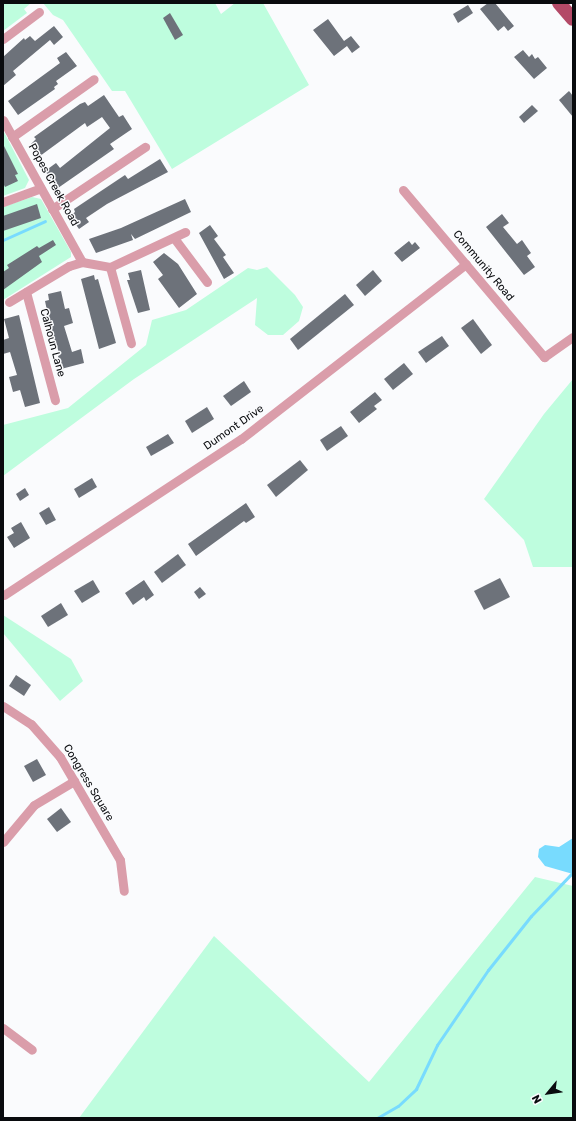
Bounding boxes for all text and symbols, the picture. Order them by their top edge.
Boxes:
street label: Popes Creek Road [25,141,81,229]
street label: Community Road [450,228,516,304]
street label: Calhoun Lane [37,307,67,379]
street label: Dumont Drive [201,402,267,454]
street label: Congress Square [60,742,116,824]
north arrow [528,1073,568,1113]
text: N [529,1092,545,1106]

